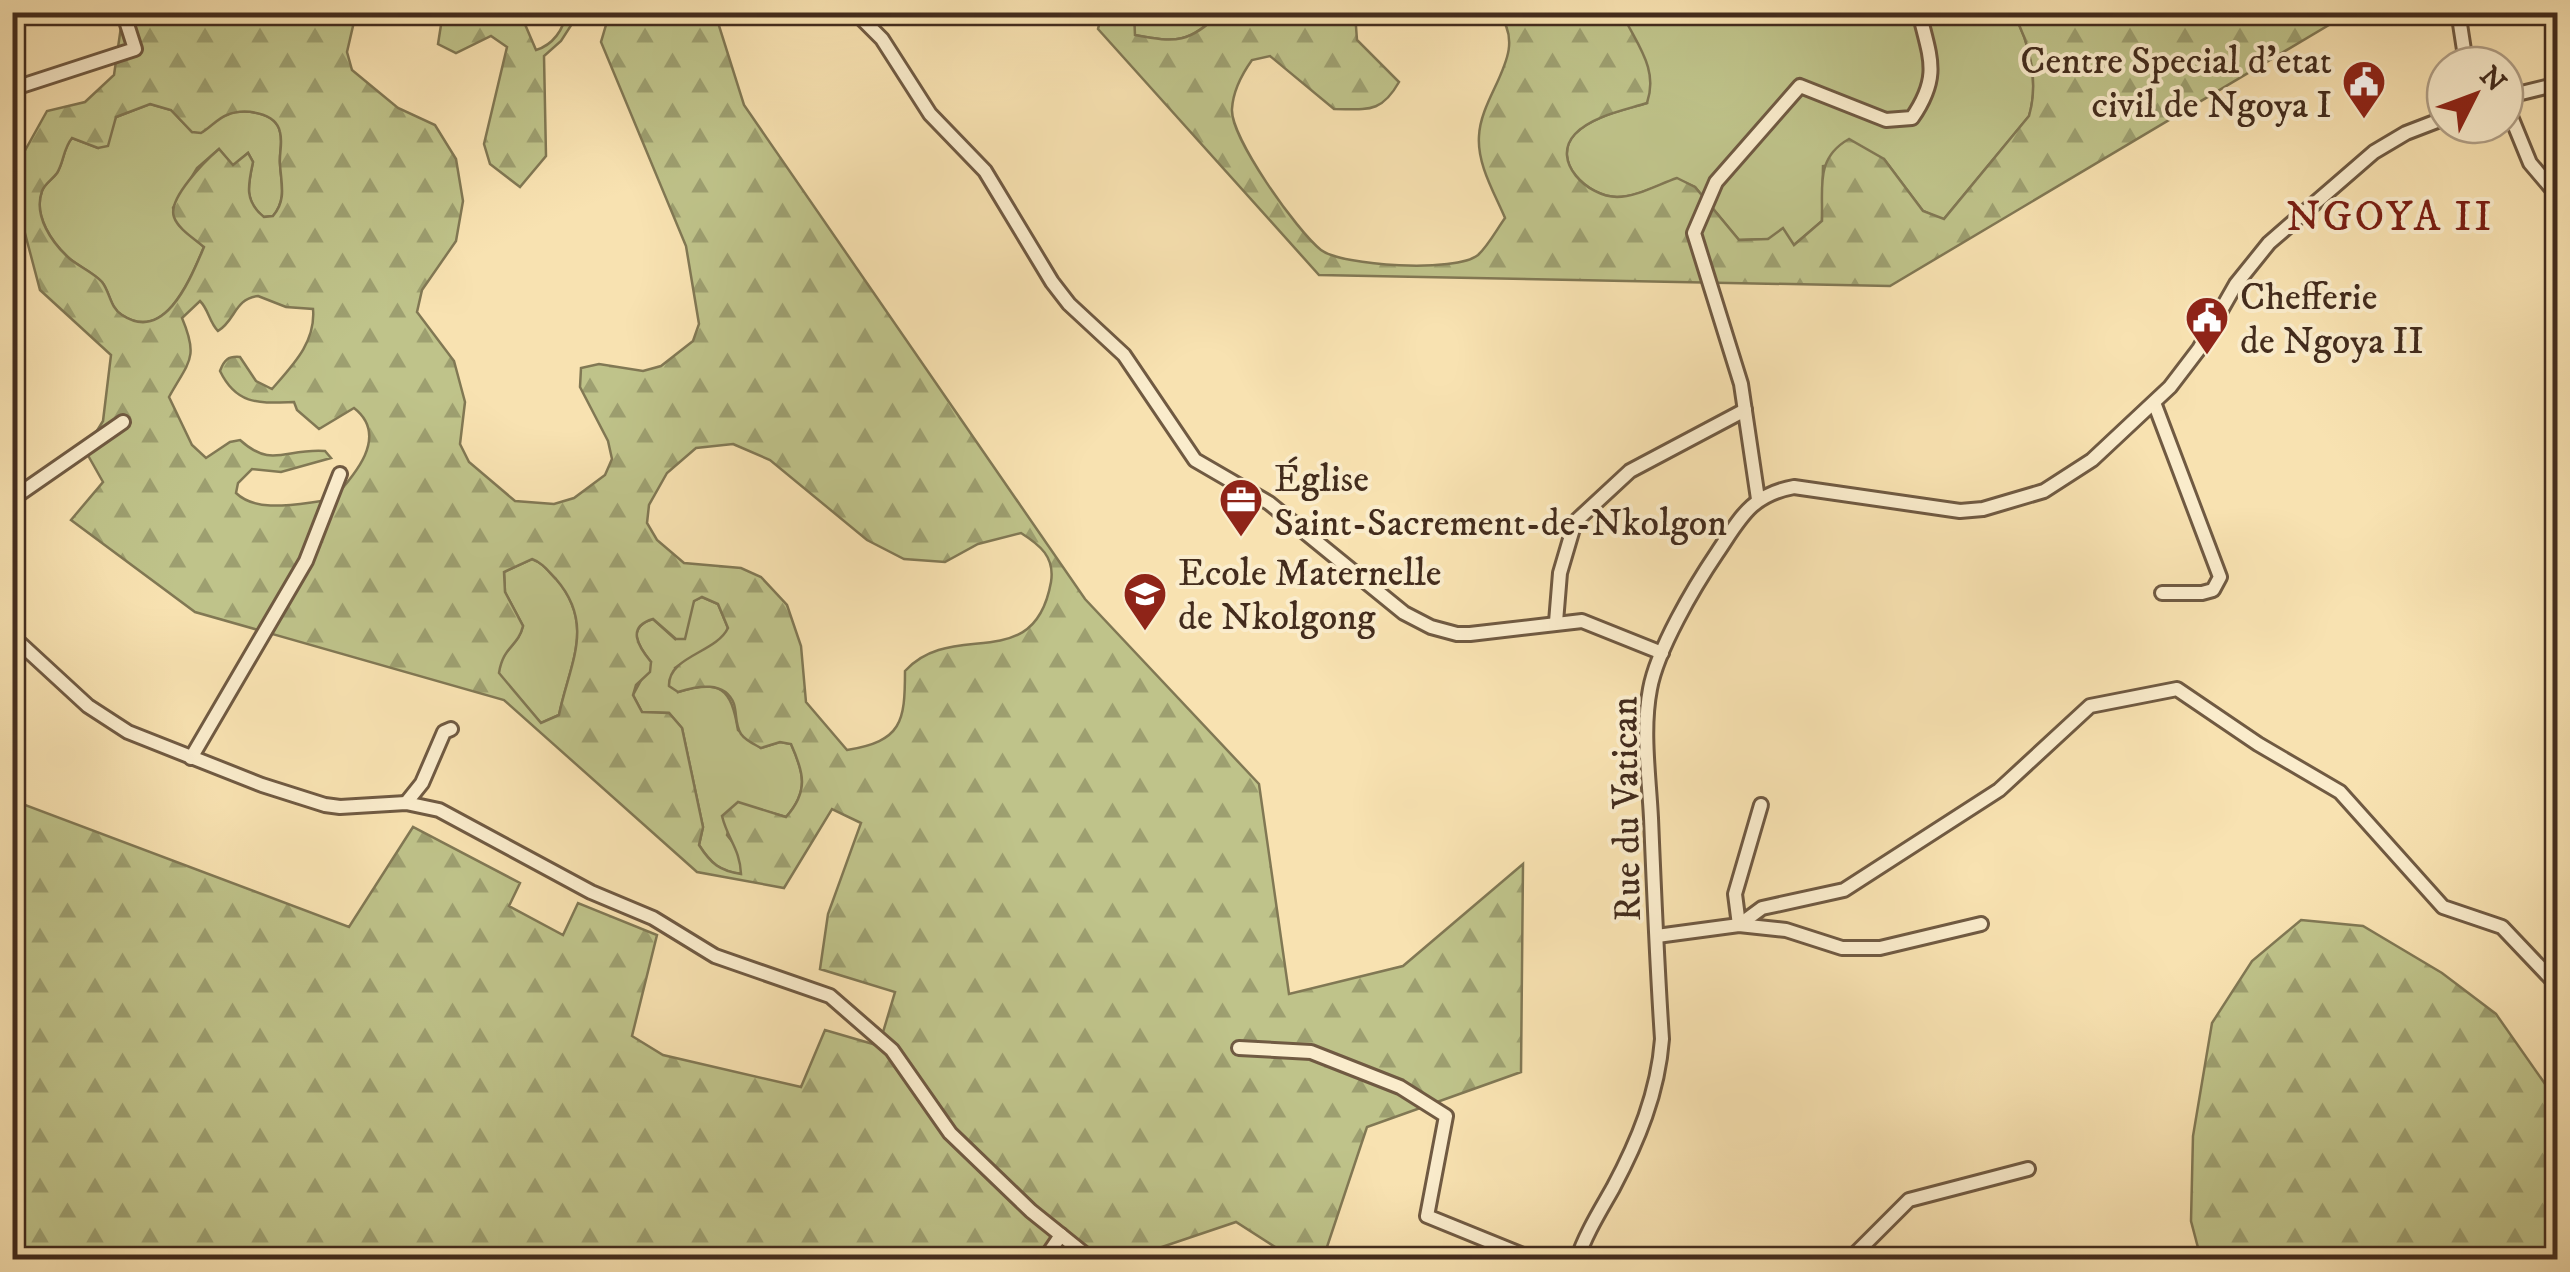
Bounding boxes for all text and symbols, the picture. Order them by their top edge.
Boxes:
place label: Centre Special d'etat civil de Ngoya I [2020,38,2332,130]
north arrow [2425,45,2525,145]
public building icon: Centre Special d'etat civil de Ngoya I [2341,59,2387,120]
text: N [2472,59,2513,100]
district label: NGOYA II [2286,192,2494,244]
place label: Chefferie de Ngoya II [2240,274,2424,366]
public building icon: Chefferie de Ngoya II [2184,295,2230,356]
place label: Église Saint-Sacrement-de-Nkolgon [1274,456,1727,548]
office icon: Église Saint-Sacrement-de-Nkolgon [1218,477,1264,538]
place label: Ecole Maternelle de Nkolgong [1178,550,1442,642]
school or university icon: Ecole Maternelle de Nkolgong [1122,571,1168,632]
street label: Rue du Vatican [1601,696,1653,922]

